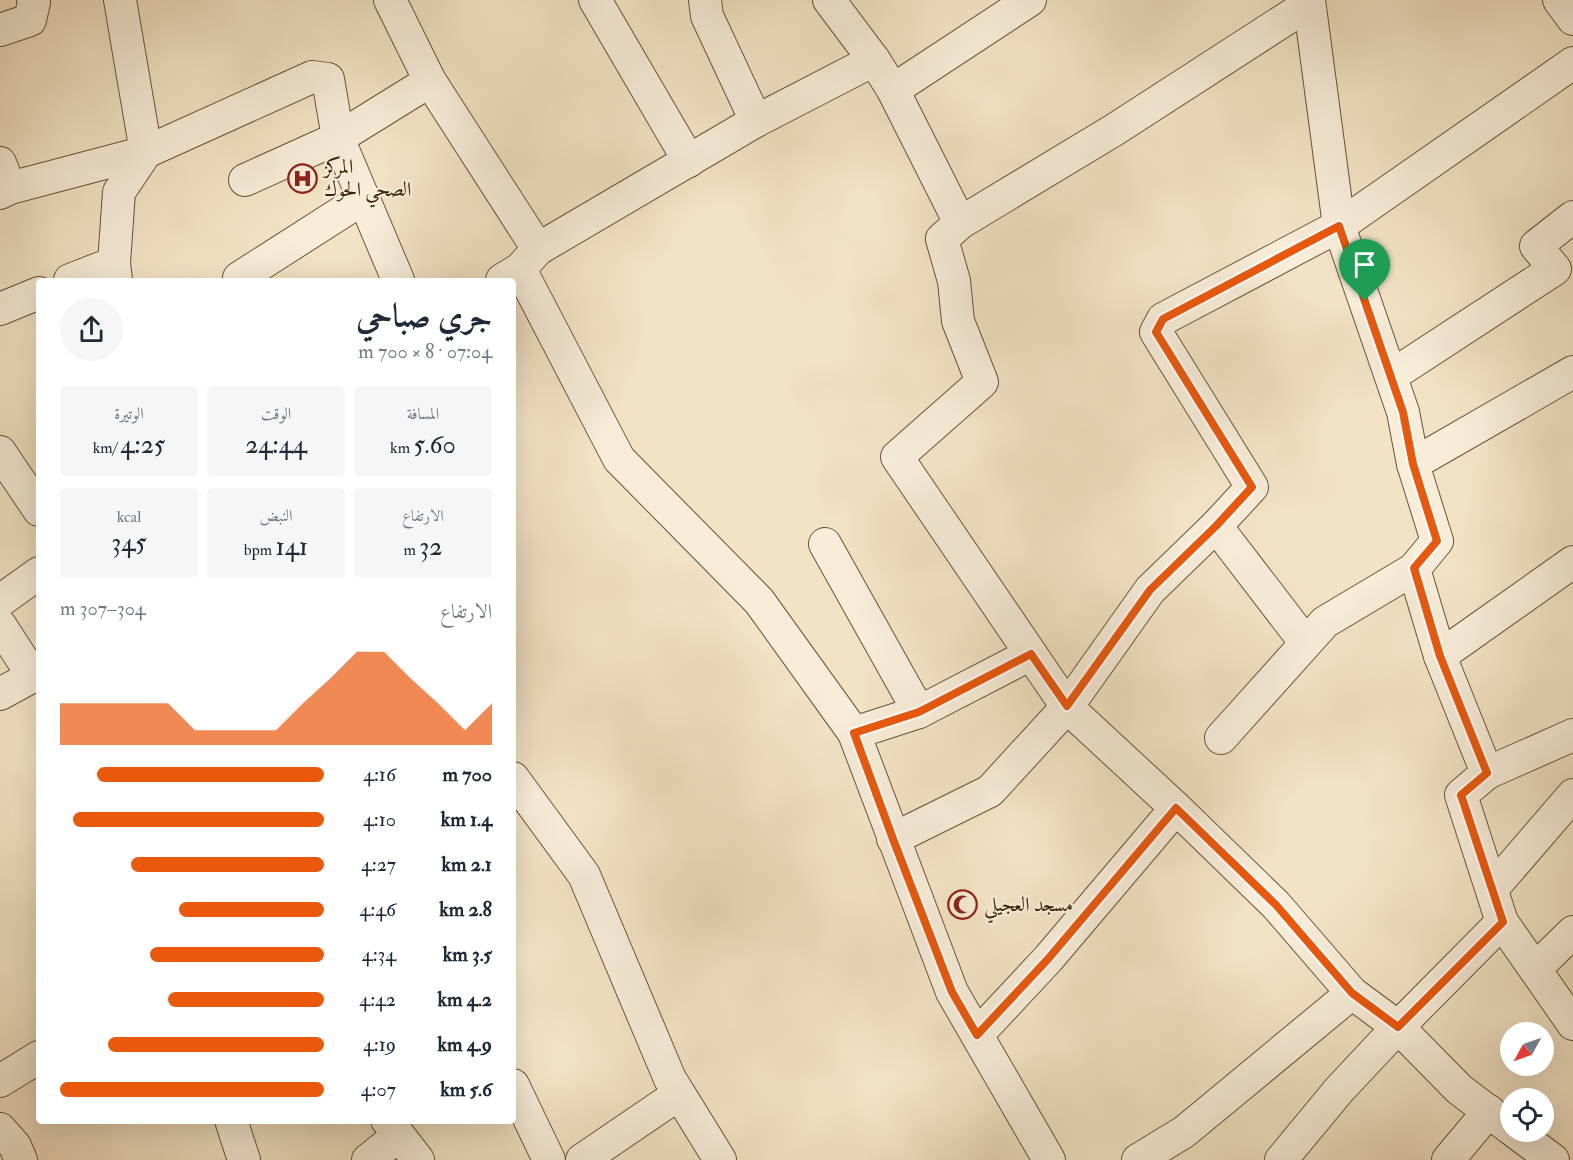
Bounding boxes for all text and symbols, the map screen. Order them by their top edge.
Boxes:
place label: المركز الصحي الحوك [322,154,411,208]
hospital icon: المركز الصحي الحوك [287,162,319,194]
pin [1339,239,1390,301]
icon: arrive [1348,248,1381,281]
text: جري صباحي [356,296,492,337]
button: share [60,298,123,361]
text: 07:04 · 8 × 700 m [358,339,492,364]
text: الوتيرة [114,404,144,424]
text: الوقت [261,404,291,424]
text: المسافة [407,404,439,424]
text: 4:25 [120,429,165,461]
text: 24:44 [245,429,307,461]
text: 5.60 [413,429,456,461]
text: /km [93,438,120,458]
text: km [390,438,413,458]
text: النبض [260,506,292,526]
text: الارتفاع [402,506,444,526]
text: kcal [117,507,141,527]
text: 345 [111,527,147,559]
text: 141 [276,531,308,563]
text: 32 [419,531,442,563]
text: bpm [244,540,276,560]
text: m [404,540,419,560]
text: 304–307 m [60,596,146,621]
text: الارتفاع [440,599,492,624]
text: 4:16 [363,762,396,787]
text: 700 m [443,762,492,787]
text: 4:10 [363,807,396,832]
text: 1.4 km [441,807,492,832]
text: 4:27 [361,852,396,877]
text: 2.1 km [442,852,492,877]
mosque icon: مسجد العجيلي [947,888,979,920]
place label: مسجد العجيلي [984,892,1073,924]
text: 4:46 [359,897,396,922]
text: 2.8 km [439,897,492,922]
text: 4:34 [362,942,396,967]
text: 3.5 km [443,942,492,967]
text: 4:42 [359,987,396,1012]
text: 4.2 km [438,987,492,1012]
north arrow [1500,1022,1554,1076]
map controls [1500,1022,1554,1142]
text: 4:19 [363,1032,396,1057]
text: 4.9 km [437,1032,492,1057]
text: 4:07 [361,1077,396,1102]
text: 5.6 km [440,1077,492,1102]
button: locate [1500,1088,1554,1142]

